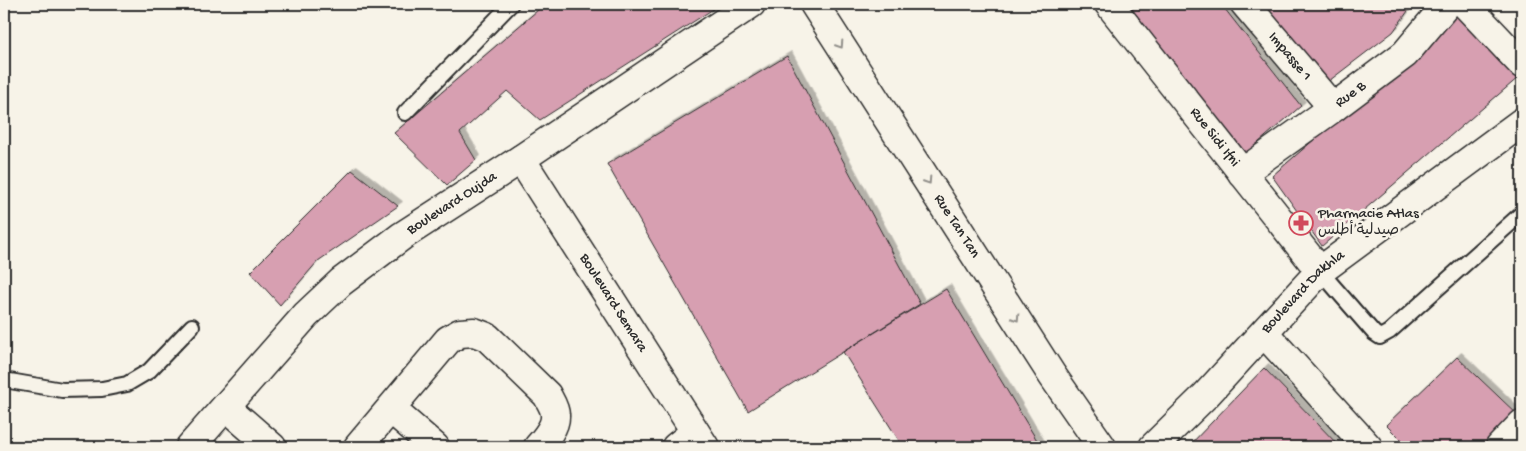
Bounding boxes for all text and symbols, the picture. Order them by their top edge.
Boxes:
street label: Impasse 1 [1264,29,1315,85]
one-way arrow [834,39,843,48]
street label: Rue B [1332,77,1370,112]
street label: Rue Sidi Ifni [1185,104,1243,171]
street label: Boulevard Oujda [403,167,501,240]
one-way arrow [922,176,931,185]
street label: Rue Tan Tan [929,191,984,261]
place label: Pharmacie Atlas صيدلية أطلس [1317,205,1419,240]
pharmacy icon: Pharmacie Atlas صيدلية أطلس [1288,210,1314,236]
street label: Boulevard Dakhla [1257,246,1349,338]
street label: Boulevard Semara [574,250,652,356]
one-way arrow [1009,313,1019,322]

